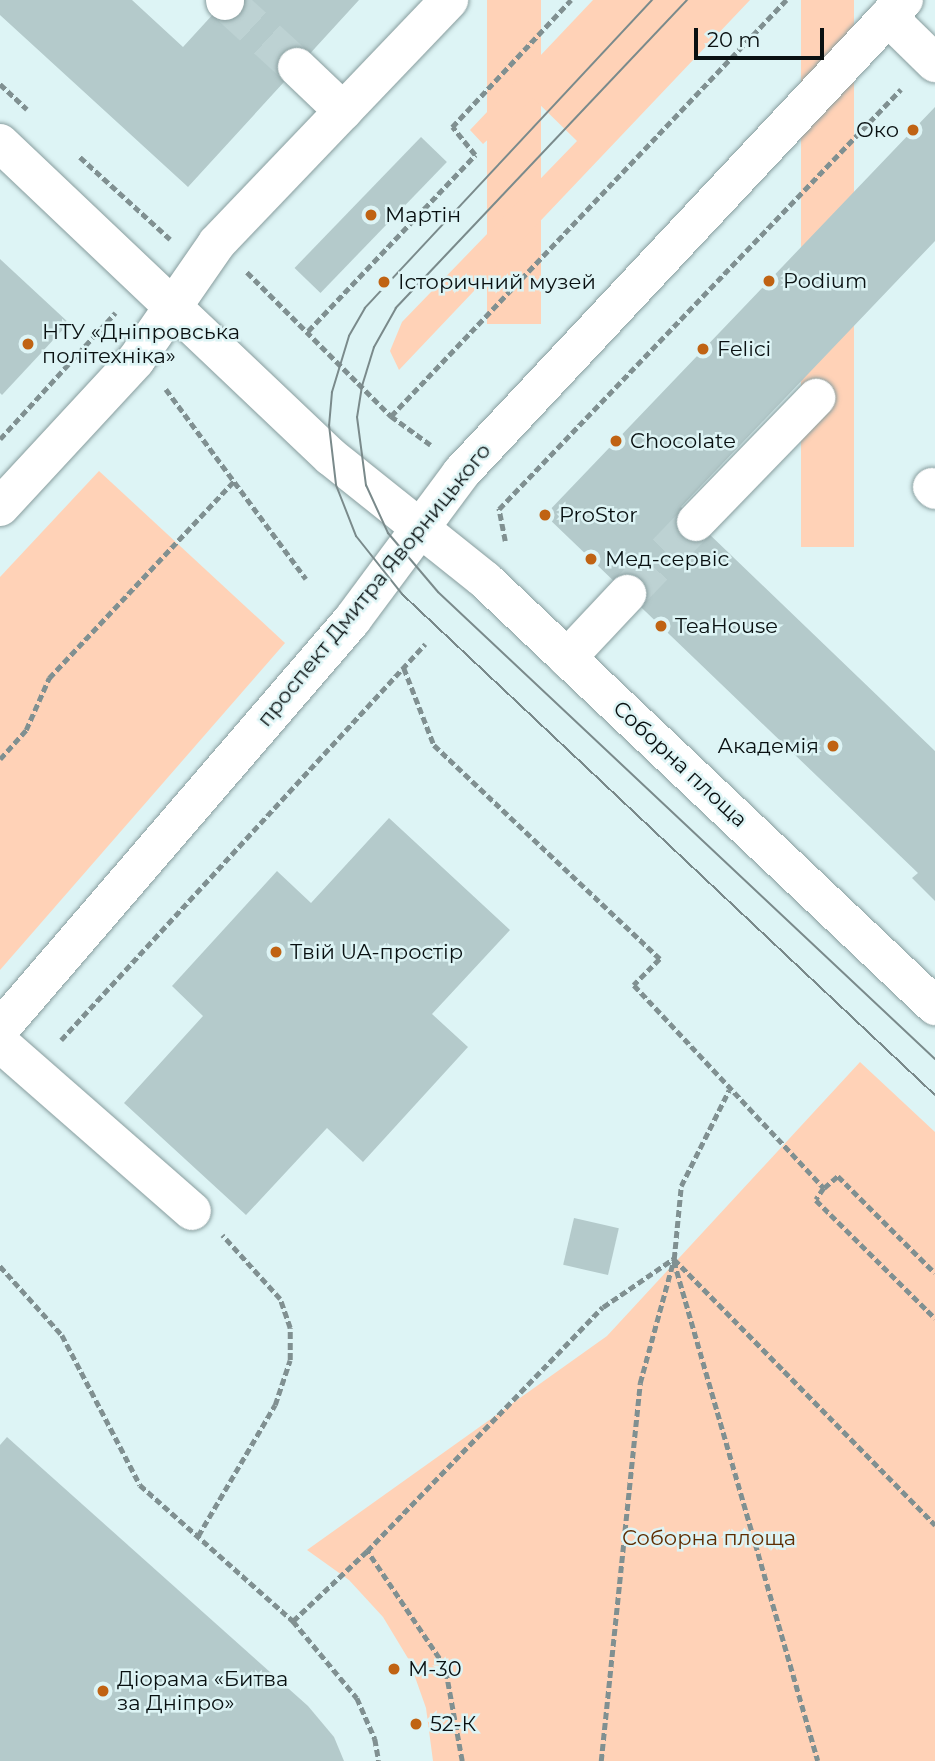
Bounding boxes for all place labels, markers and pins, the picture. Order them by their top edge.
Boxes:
place label: Око [856,117,899,143]
marker: Око [905,122,921,138]
place label: Мартін [385,202,461,228]
marker: Мартін [363,207,379,223]
place label: Podium [783,268,867,294]
place label: Історичний музей [398,269,596,295]
marker: Podium [761,273,777,289]
marker: Історичний музей [376,274,392,290]
place label: НТУ «Дніпровська політехніка» [42,319,240,369]
marker: НТУ «Дніпровська політехніка» [20,336,36,352]
place label: Felici [717,336,771,362]
marker: Felici [695,341,711,357]
place label: Chocolate [630,428,736,454]
marker: Chocolate [608,433,624,449]
place label: ProStor [559,502,638,528]
marker: ProStor [537,507,553,523]
place label: Мед-сервіс [605,546,729,572]
marker: Мед-сервіс [583,551,599,567]
place label: TeaHouse [675,613,778,639]
marker: TeaHouse [653,618,669,634]
place label: Академія [717,733,819,759]
marker: Академія [825,738,841,754]
place label: Твій UA-простір [290,939,463,965]
marker: Твій UA-простір [268,944,284,960]
place label: М-30 [408,1656,462,1682]
marker: М-30 [386,1661,402,1677]
place label: Діорама «Битва за Дніпро» [117,1666,288,1716]
marker: Діорама «Битва за Дніпро» [95,1683,111,1699]
place label: 52-К [430,1711,476,1737]
marker: 52-К [408,1716,424,1732]

